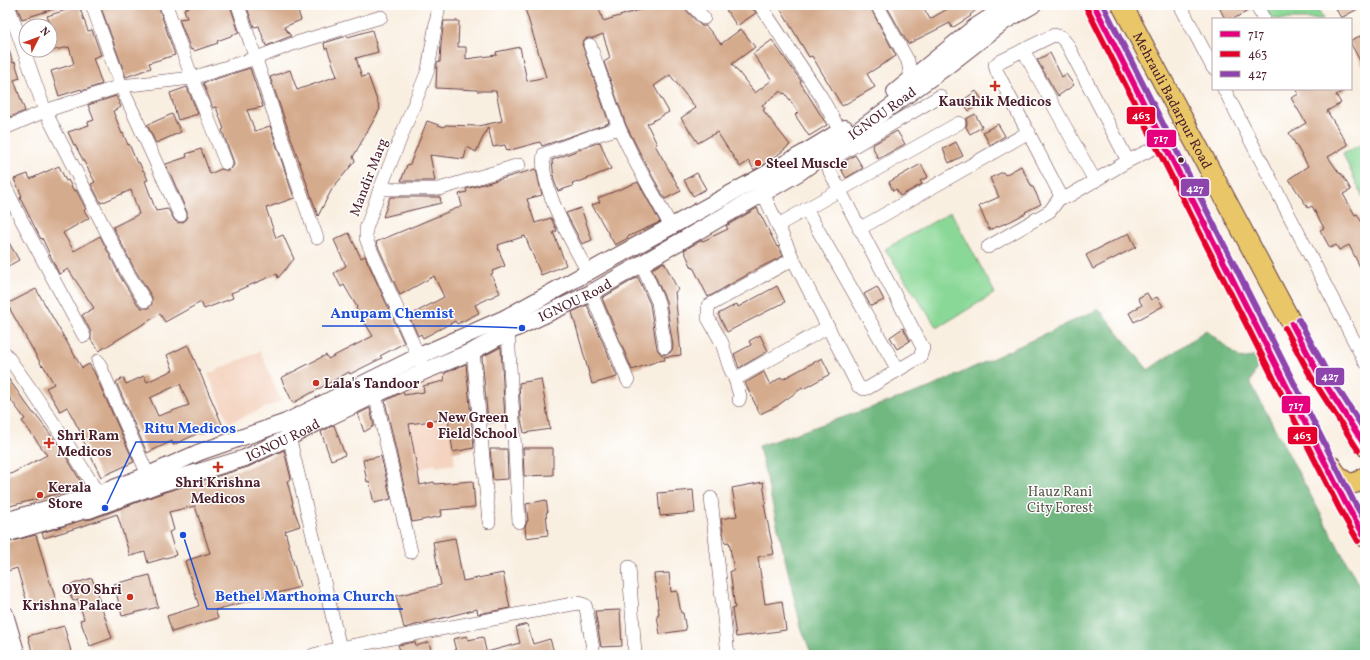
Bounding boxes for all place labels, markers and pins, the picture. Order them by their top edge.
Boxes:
marker: Kaushik Medicos [990,81,1000,91]
place label: Kaushik Medicos [939,93,1051,112]
place label: Steel Muscle [766,155,847,174]
unlabelled marker [1176,155,1186,165]
marker: Steel Muscle [753,158,763,168]
callout: Anupam Chemist [322,299,462,326]
place label: Lala's Tandoor [324,375,420,394]
marker: Lala's Tandoor [311,378,321,388]
place label: New Green Field School [438,409,518,444]
callout: Ritu Medicos [136,415,244,442]
marker: New Green Field School [425,420,435,430]
place label: Shri Ram Medicos [57,427,120,462]
marker: Shri Ram Medicos [44,438,54,448]
marker: Shri Krishna Medicos [213,462,223,472]
place label: Shri Krishna Medicos [175,474,261,509]
place label: Kerala Store [48,479,92,514]
marker: Kerala Store [35,490,45,500]
place label: OYO Shri Krishna Palace [22,581,122,616]
callout: Bethel Marthoma Church [207,582,403,609]
marker: OYO Shri Krishna Palace [125,592,135,602]

